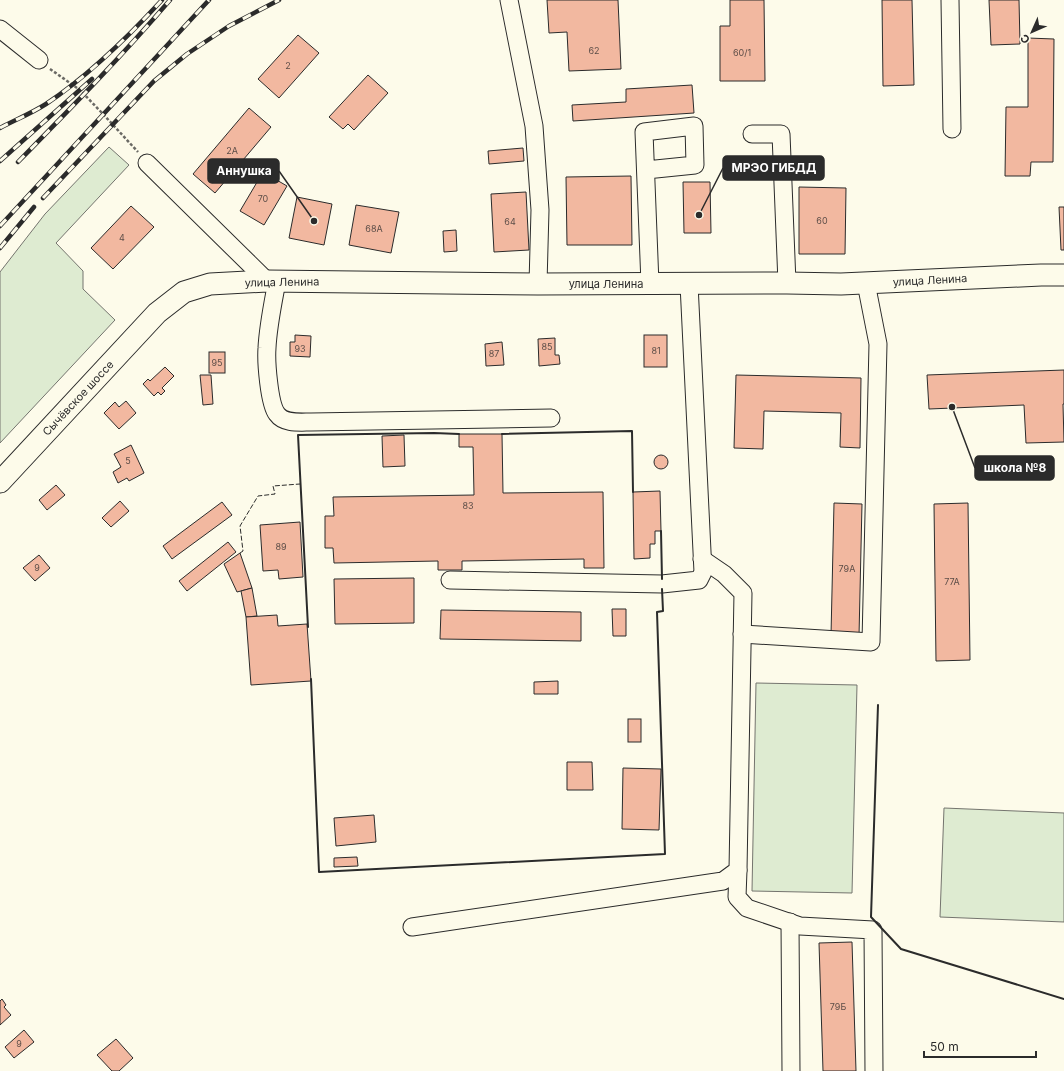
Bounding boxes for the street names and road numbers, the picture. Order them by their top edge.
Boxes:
street label: улица Ленина [892,271,968,289]
street label: улица Ленина [245,274,319,290]
street label: улица Ленина [569,277,643,291]
street label: Сычёвское шоссе [40,357,116,439]

